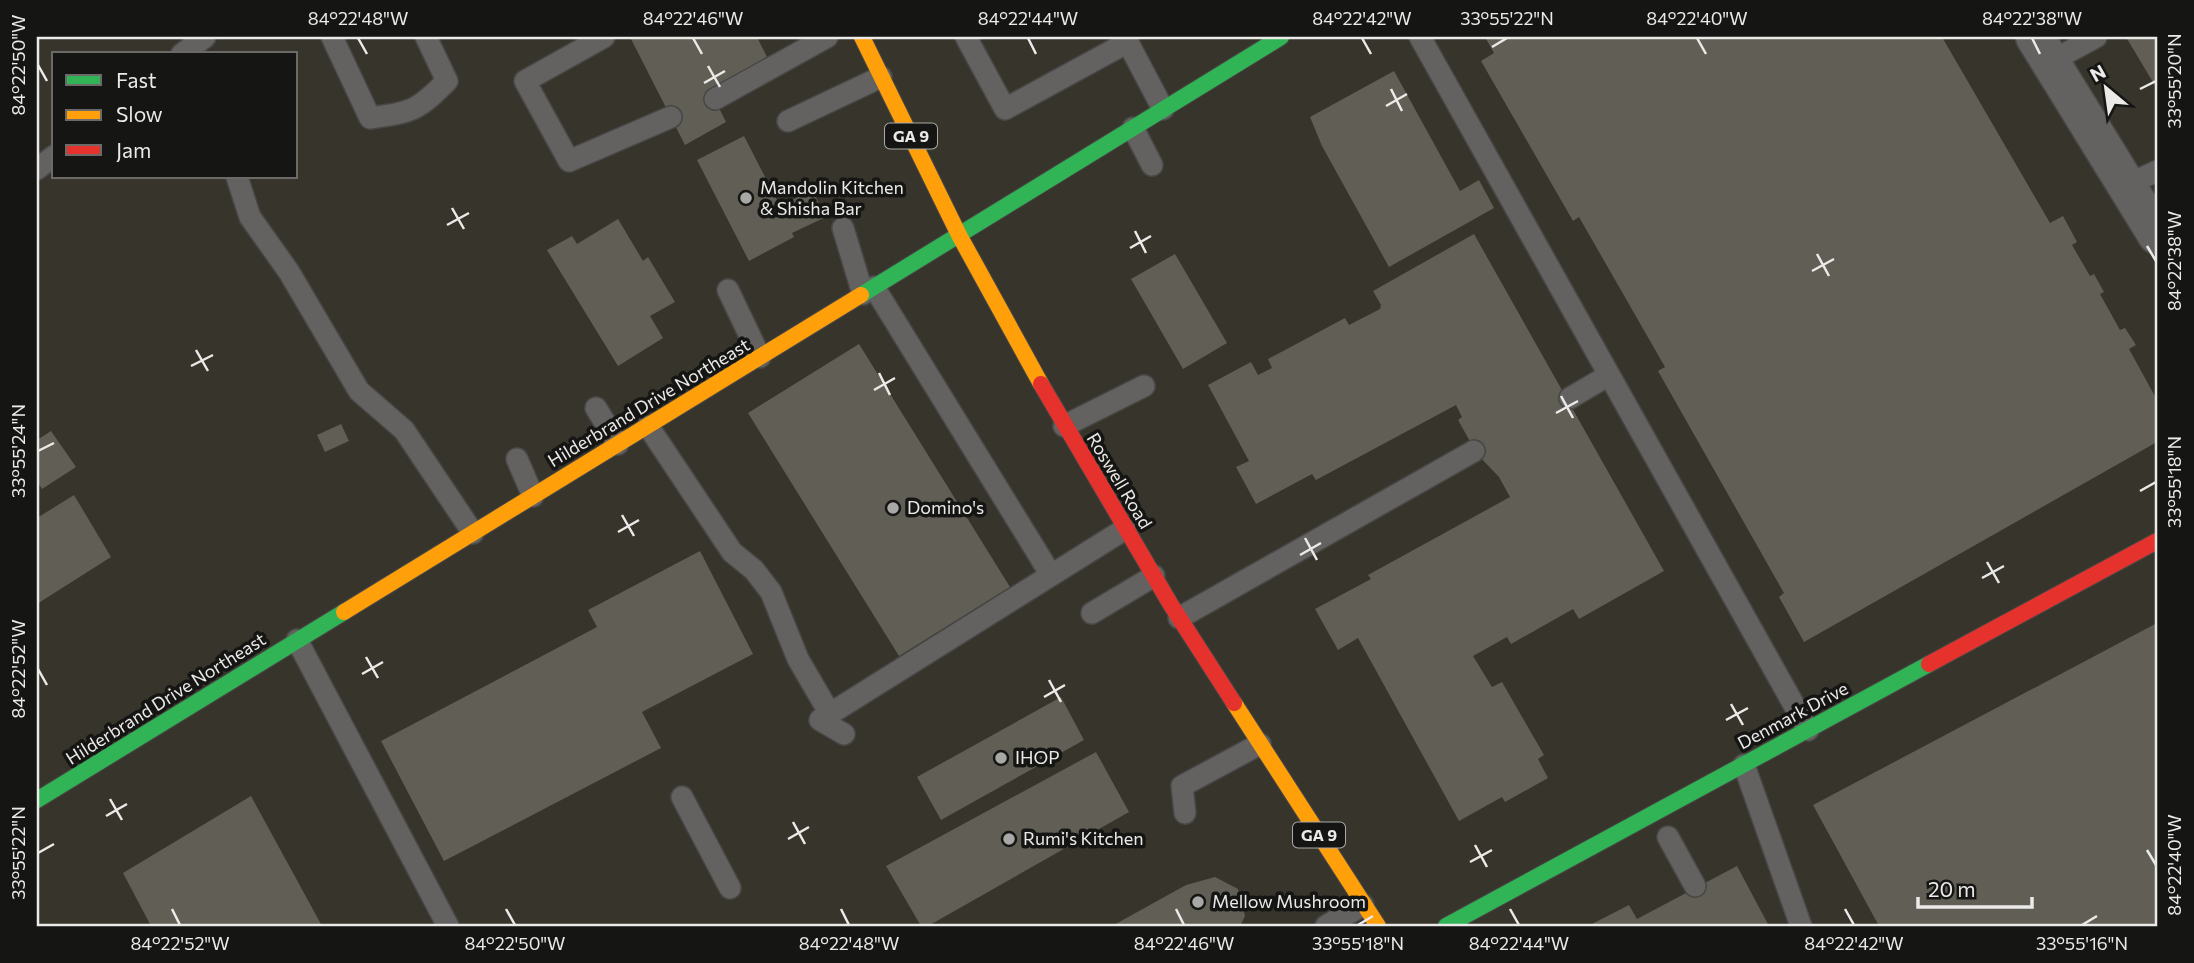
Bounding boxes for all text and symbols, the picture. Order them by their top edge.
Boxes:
text: 84°22'48"W [308,7,408,29]
text: 84°22'46"W [643,7,743,29]
text: 84°22'44"W [978,7,1078,29]
text: 84°22'42"W [1312,7,1412,29]
text: 33°55'22"N [1460,7,1554,29]
text: 84°22'40"W [1646,7,1748,29]
text: 84°22'38"W [1982,7,2082,29]
text: 84°22'50"W [7,15,29,115]
text: 33°55'20"N [2163,33,2185,129]
legend [52,52,298,178]
north arrow [2072,52,2142,122]
text: N [2086,59,2109,86]
text: Fast [116,67,157,92]
text: Slow [116,101,163,126]
road number: GA 9 [885,124,937,148]
text: Jam [116,137,151,162]
place label: Mandolin Kitchen & Shisha Bar [760,176,904,219]
marker: Mandolin Kitchen & Shisha Bar [738,190,754,206]
text: 84°22'38"W [2163,211,2185,311]
street label: Hilderbrand Drive Northeast [544,333,753,471]
text: 33°55'24"N [7,404,29,498]
street label: Roswell Road [1083,428,1157,533]
text: 33°55'18"N [2163,436,2185,528]
place label: Domino's [907,496,984,518]
marker: Domino's [885,500,901,516]
text: 84°22'52"W [7,619,29,719]
street label: Hilderbrand Drive Northeast [61,627,269,769]
street label: Denmark Drive [1733,677,1852,753]
place label: IHOP [1015,746,1060,768]
marker: IHOP [993,750,1009,766]
text: 33°55'22"N [7,806,29,900]
text: 84°22'40"W [2163,814,2185,916]
road number: GA 9 [1293,822,1345,848]
place label: Rumi's Kitchen [1023,827,1144,849]
marker: Rumi's Kitchen [1001,831,1017,847]
scale bar [1918,865,2031,909]
text: 20 m [1928,876,1976,901]
place label: Mellow Mushroom [1212,890,1366,912]
marker: Mellow Mushroom [1190,894,1206,910]
text: 84°22'52"W [130,932,230,954]
text: 84°22'50"W [465,932,565,954]
text: 84°22'48"W [799,932,899,954]
text: 84°22'46"W [1134,932,1234,954]
text: 33°55'18"N [1312,932,1404,954]
text: 84°22'44"W [1469,932,1569,954]
text: 84°22'42"W [1804,932,1904,954]
text: 33°55'16"N [2036,932,2128,954]

